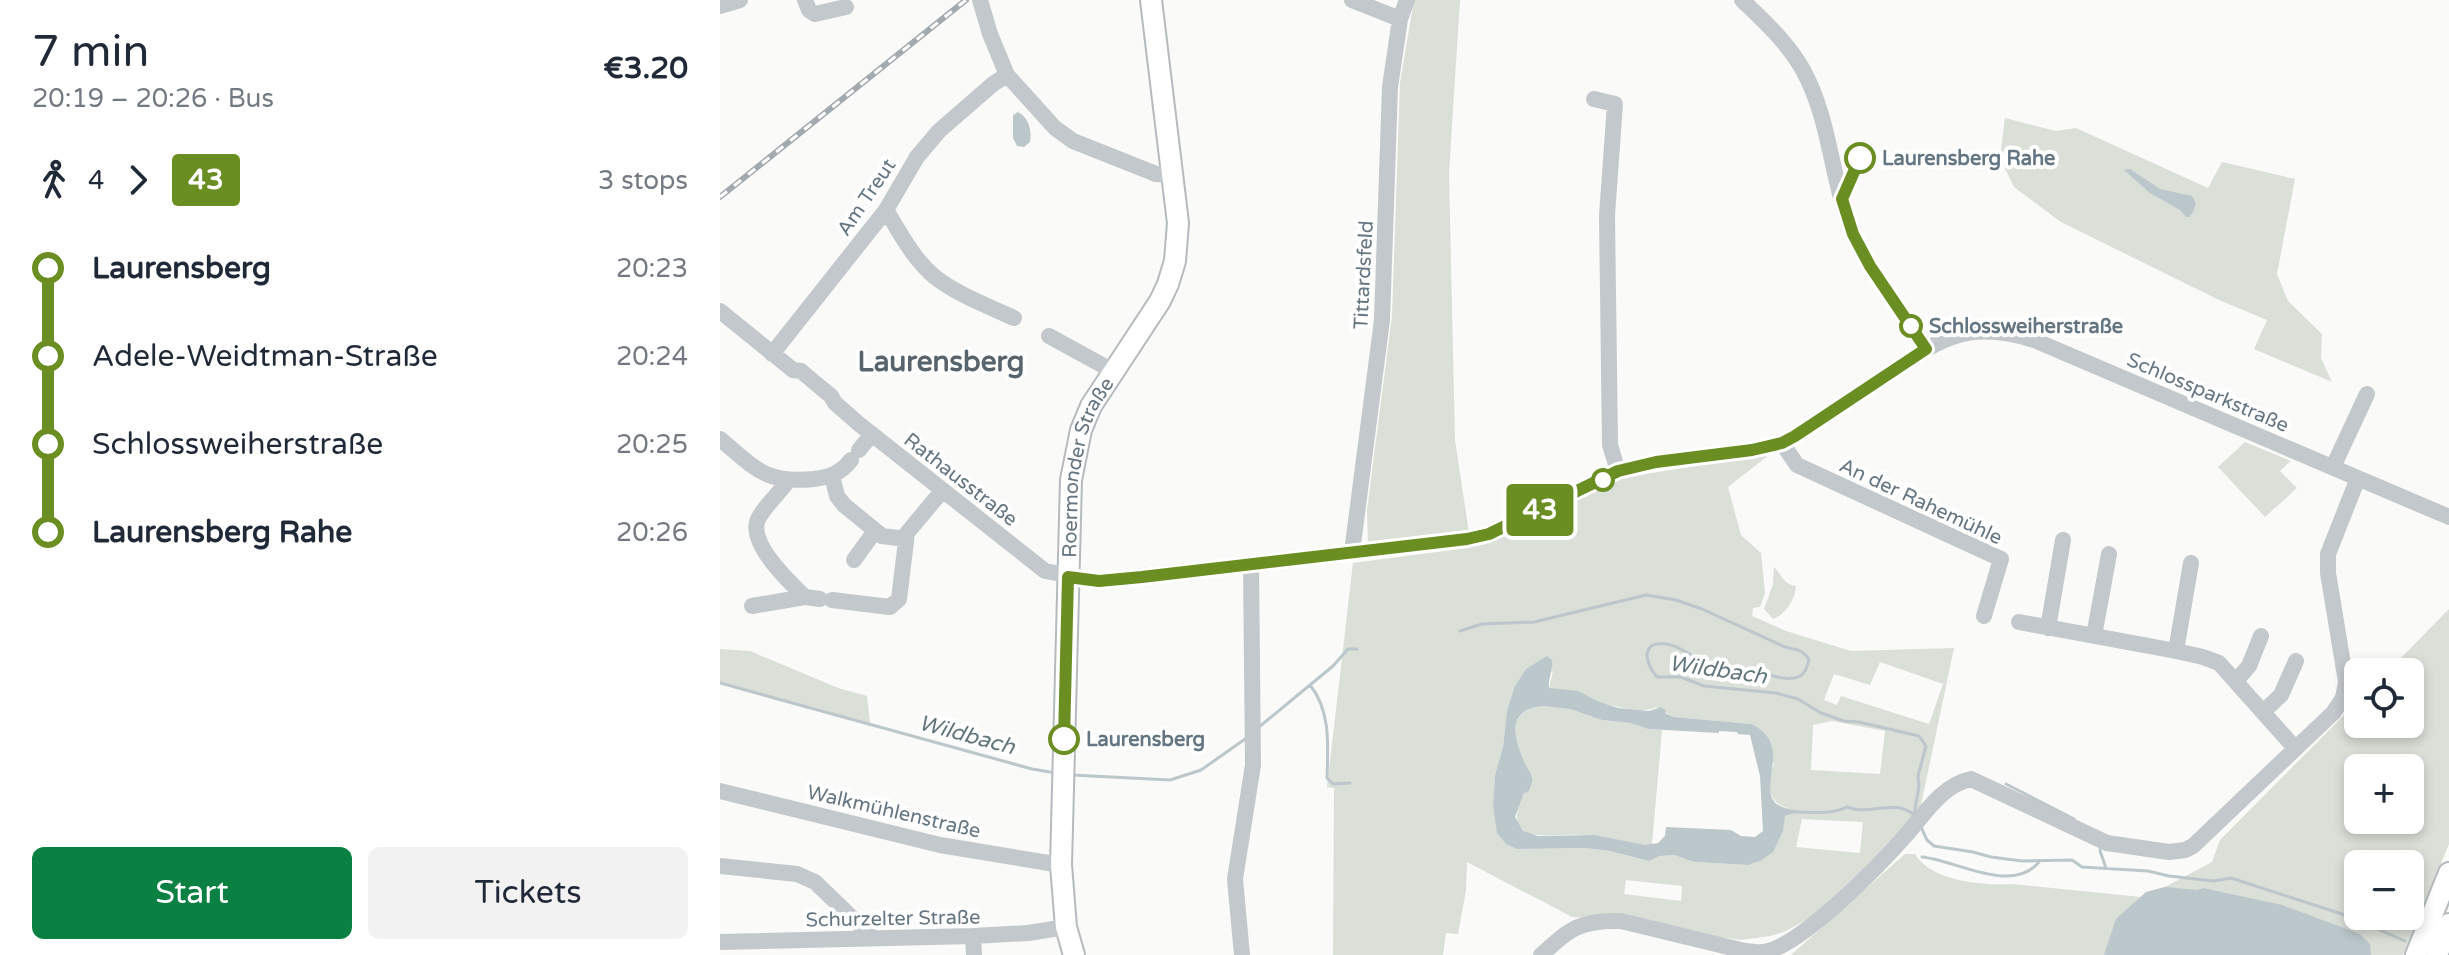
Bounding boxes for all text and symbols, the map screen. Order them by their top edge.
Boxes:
text: 7 min [32,26,149,79]
text: €3.20 [603,50,688,87]
text: 20:19 – 20:26 · Bus [32,83,274,114]
marker: Laurensberg Rahe [1845,143,1875,173]
place label: Laurensberg Rahe [1882,147,2055,171]
street label: Am Treut [832,154,902,241]
icon: walk [32,158,76,202]
icon: forward [116,158,160,202]
text: 43 [188,163,224,197]
text: 4 [88,165,104,196]
text: 3 stops [598,165,688,196]
street label: Tittardsfeld [1349,220,1379,330]
text: Laurensberg [92,250,271,287]
text: 20:23 [616,253,688,284]
marker: Schlossweiherstraße [1900,315,1922,337]
place label: Schlossweiherstraße [1929,315,2123,339]
text: Adele-Weidtman-Straße [92,338,438,375]
text: 20:24 [616,341,688,372]
district label: Laurensberg [858,345,1024,379]
street label: Schlossparkstraße [2123,348,2292,438]
street label: Roermonder Straße [1058,373,1119,558]
text: Schlossweiherstraße [92,426,383,463]
street label: Rathausstraße [899,428,1022,532]
text: 20:25 [616,429,688,460]
street label: An der Rahemühle [1835,454,2006,550]
unlabelled marker [1592,469,1614,491]
line badge: 43 [1504,484,1576,536]
text: 43 [1522,493,1558,527]
text: Laurensberg Rahe [92,514,352,551]
text: 20:26 [616,517,688,548]
water label: Wildbach [1667,650,1769,690]
map controls [2344,658,2424,930]
button: locate [2344,658,2424,738]
water label: Wildbach [916,710,1018,760]
marker: Laurensberg [1049,724,1079,754]
place label: Laurensberg [1086,728,1205,752]
button: + [2344,754,2424,834]
street label: Walkmühlenstraße [805,780,983,844]
button: Start [32,847,352,939]
button: Tickets [368,847,688,939]
button: − [2344,850,2424,930]
street label: Schurzelter Straße [805,905,981,933]

